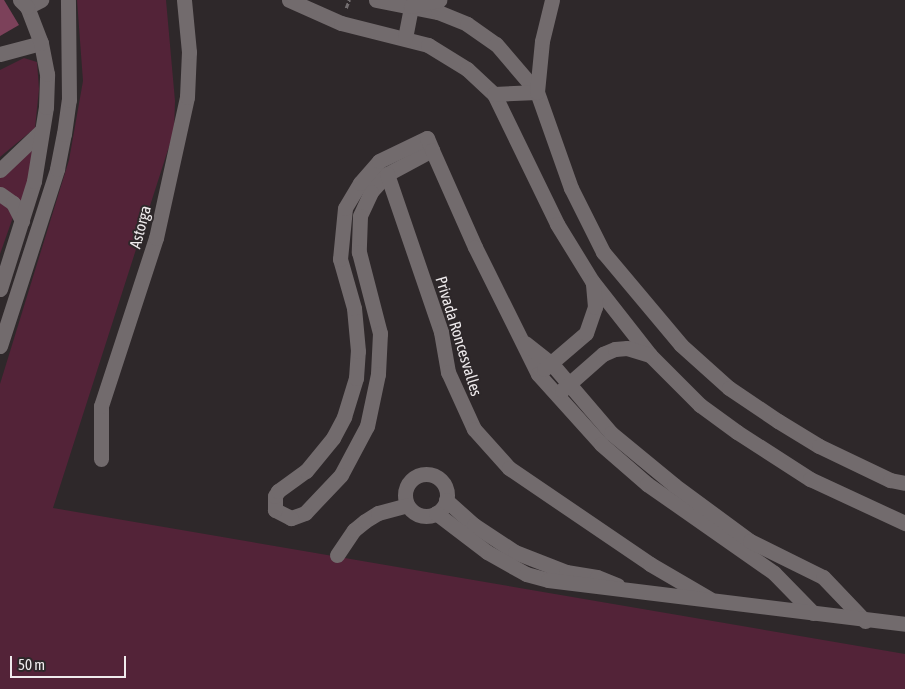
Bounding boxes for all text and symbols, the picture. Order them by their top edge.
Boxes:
street label: Astorga [125,203,155,251]
street label: Privada Roncesvalles [432,274,486,398]
scale bar [12,646,129,678]
text: 50 m [18,656,45,673]

